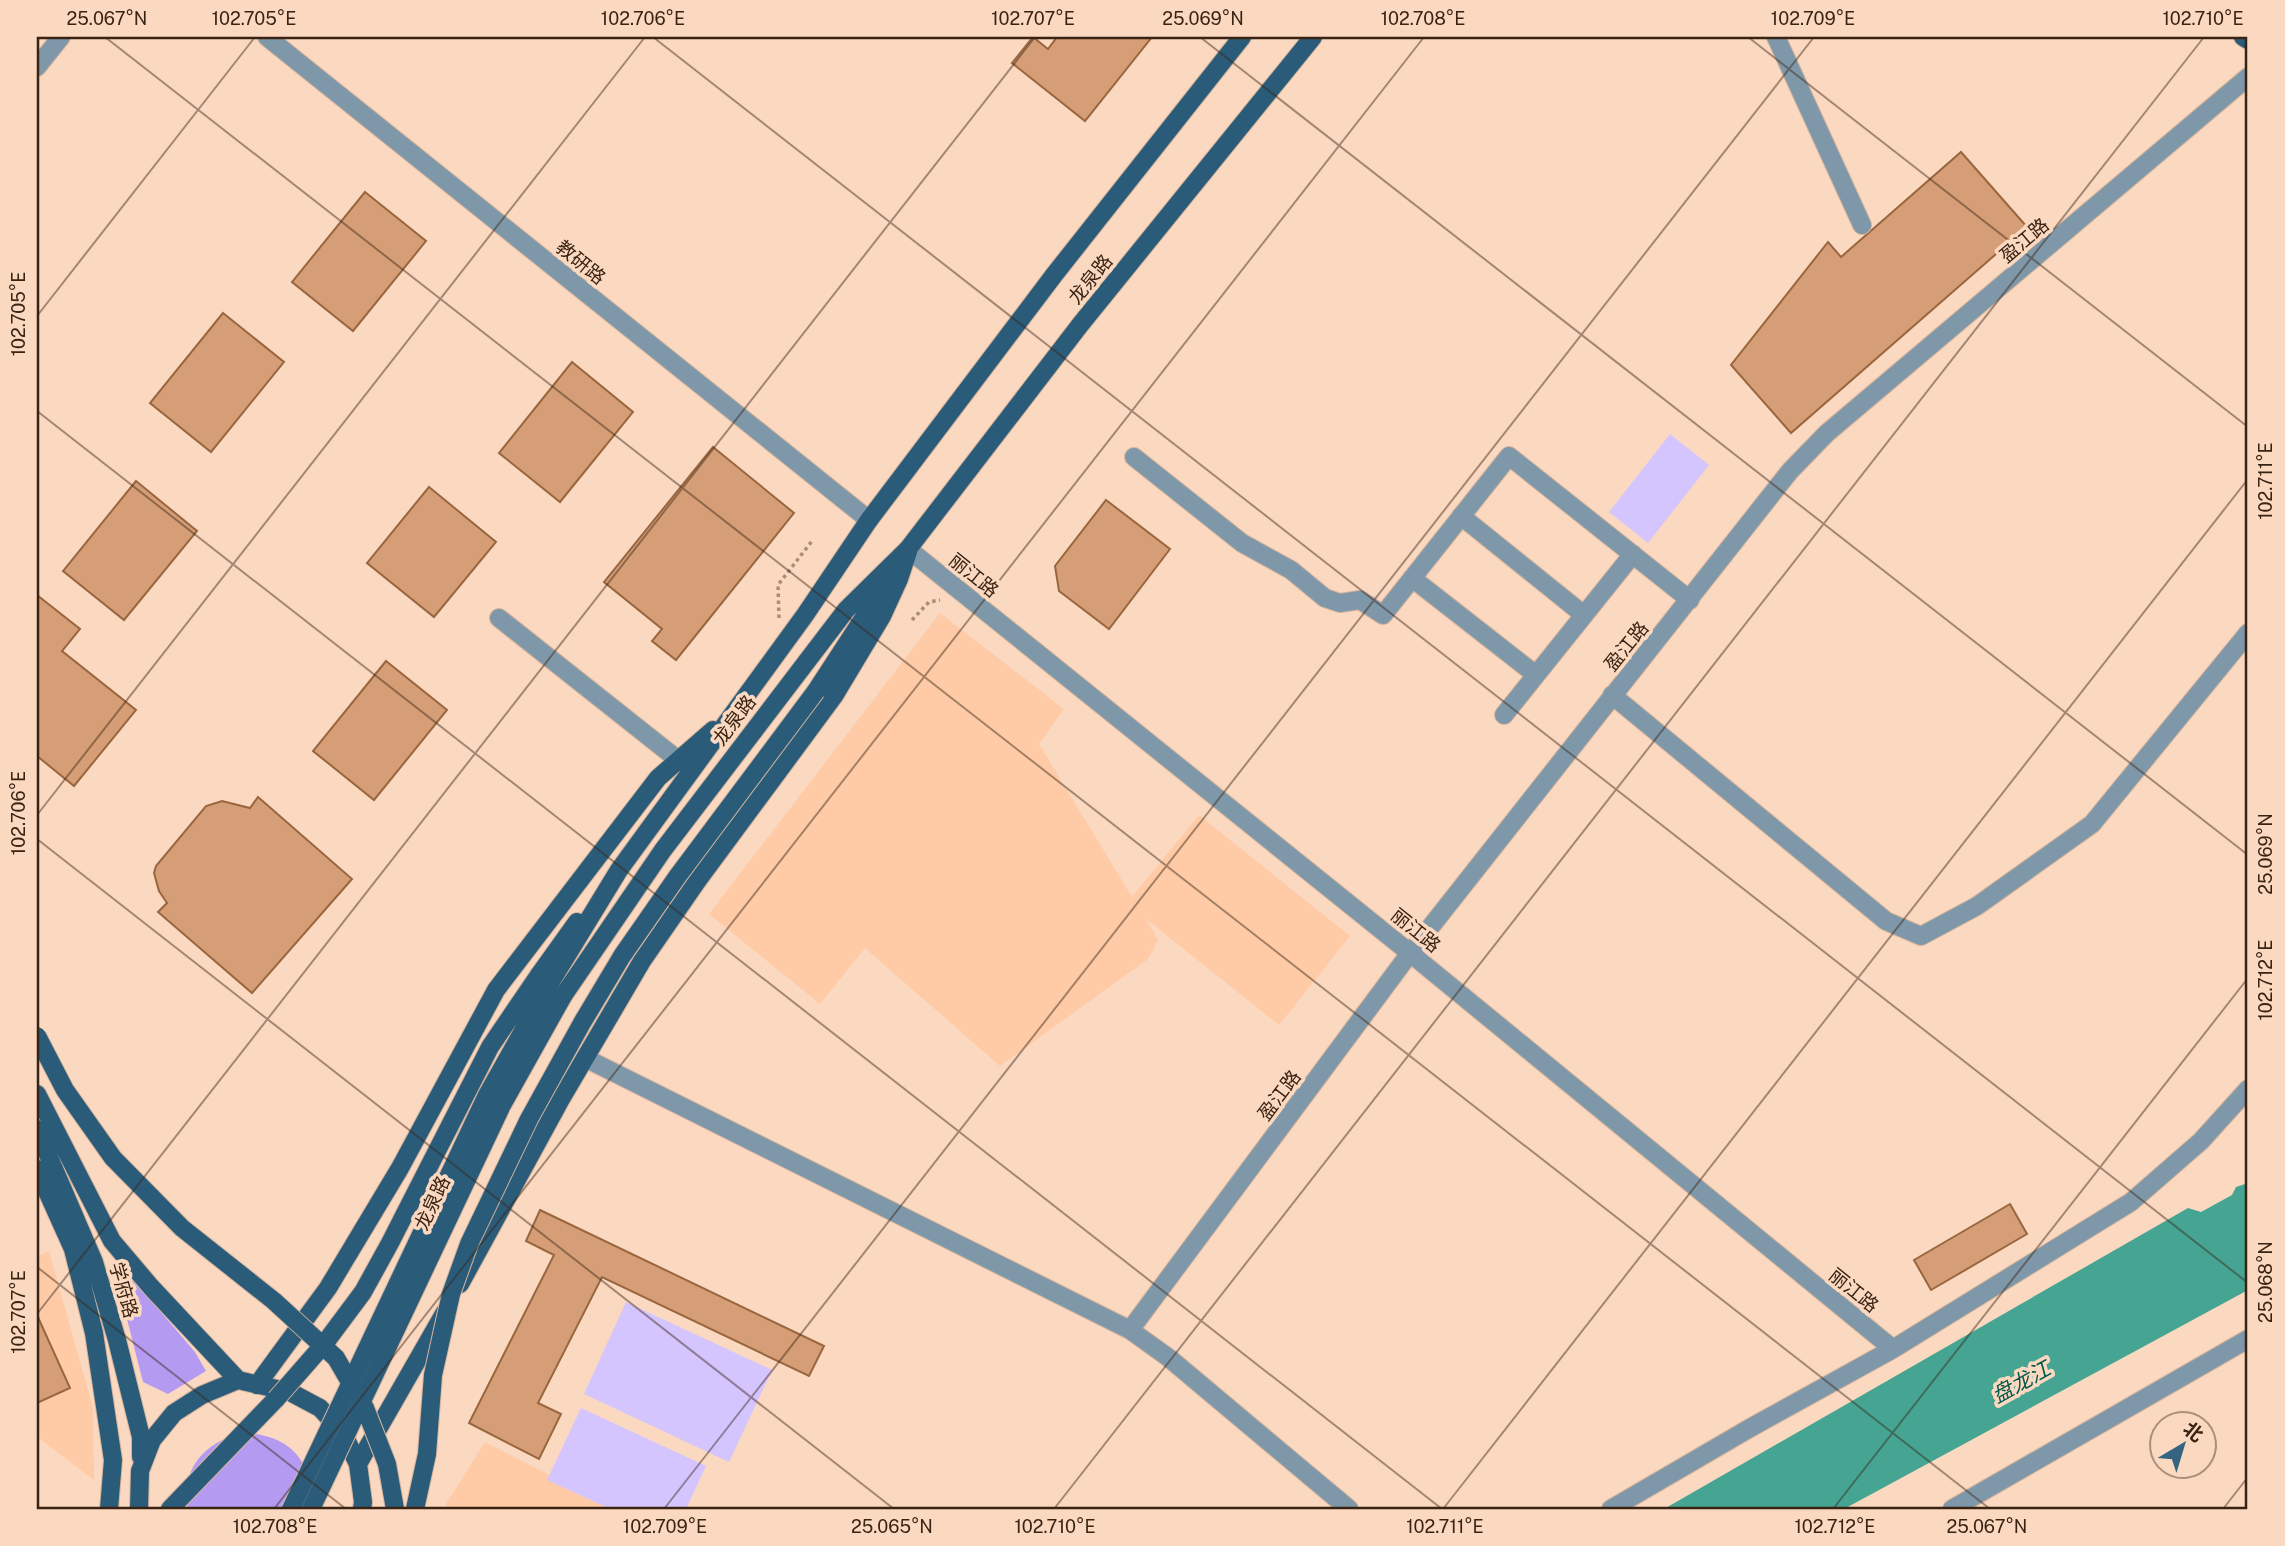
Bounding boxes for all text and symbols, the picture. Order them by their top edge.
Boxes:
text: 25.067°N [67,8,147,29]
text: 102.705°E [212,8,296,29]
text: 102.706°E [601,8,685,29]
text: 102.707°E [991,8,1075,29]
text: 25.069°N [1162,8,1244,29]
text: 102.708°E [1381,8,1465,29]
text: 102.709°E [1771,8,1855,29]
text: 102.710°E [2162,8,2244,29]
street label: 盈江路 [1995,213,2053,267]
street label: 教研路 [552,236,610,288]
street label: 龙泉路 [1064,250,1116,308]
text: 102.705°E [8,272,29,356]
text: 102.711°E [2255,442,2276,520]
street label: 丽江路 [945,549,1003,601]
street label: 盈江路 [1600,617,1652,675]
street label: 龙泉路 [708,691,760,749]
text: 102.706°E [8,771,29,855]
text: 25.069°N [2255,813,2276,895]
street label: 丽江路 [1387,904,1445,956]
text: 102.712°E [2255,940,2276,1020]
street label: 盈江路 [1253,1066,1305,1124]
street label: 龙泉路 [410,1173,454,1233]
text: 25.068°N [2255,1241,2276,1323]
street label: 学府路 [106,1260,142,1320]
street label: 丽江路 [1825,1264,1883,1316]
text: 102.707°E [8,1270,29,1354]
water label: 盘龙江 [1987,1355,2056,1408]
north arrow [2148,1410,2218,1480]
text: 北 [2179,1417,2208,1446]
text: 102.708°E [233,1516,317,1537]
text: 102.709°E [623,1516,707,1537]
text: 25.065°N [851,1516,933,1537]
text: 102.710°E [1014,1516,1096,1537]
text: 102.711°E [1406,1516,1484,1537]
text: 102.712°E [1795,1516,1875,1537]
text: 25.067°N [1947,1516,2027,1537]

